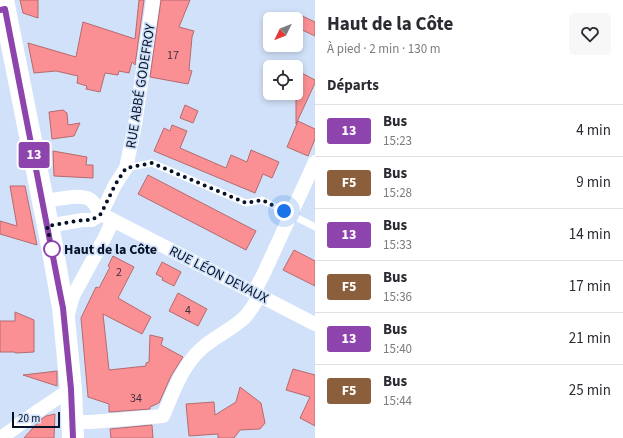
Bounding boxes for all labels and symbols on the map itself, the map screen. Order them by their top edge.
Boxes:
north arrow [263,12,303,52]
street label: RUE ABBÉ GODEFROY [121,22,161,150]
house number: 17 [167,47,179,64]
line badge: 13 [16,142,52,168]
your location [274,201,294,221]
marker: Haut de la Côte [43,240,61,258]
place label: Haut de la Côte [64,240,157,260]
street label: RUE LÉON DEVAUX [165,241,272,309]
house number: 2 [116,264,122,281]
house number: 4 [185,302,191,319]
house number: 34 [130,390,142,407]
scale bar [12,410,60,429]

